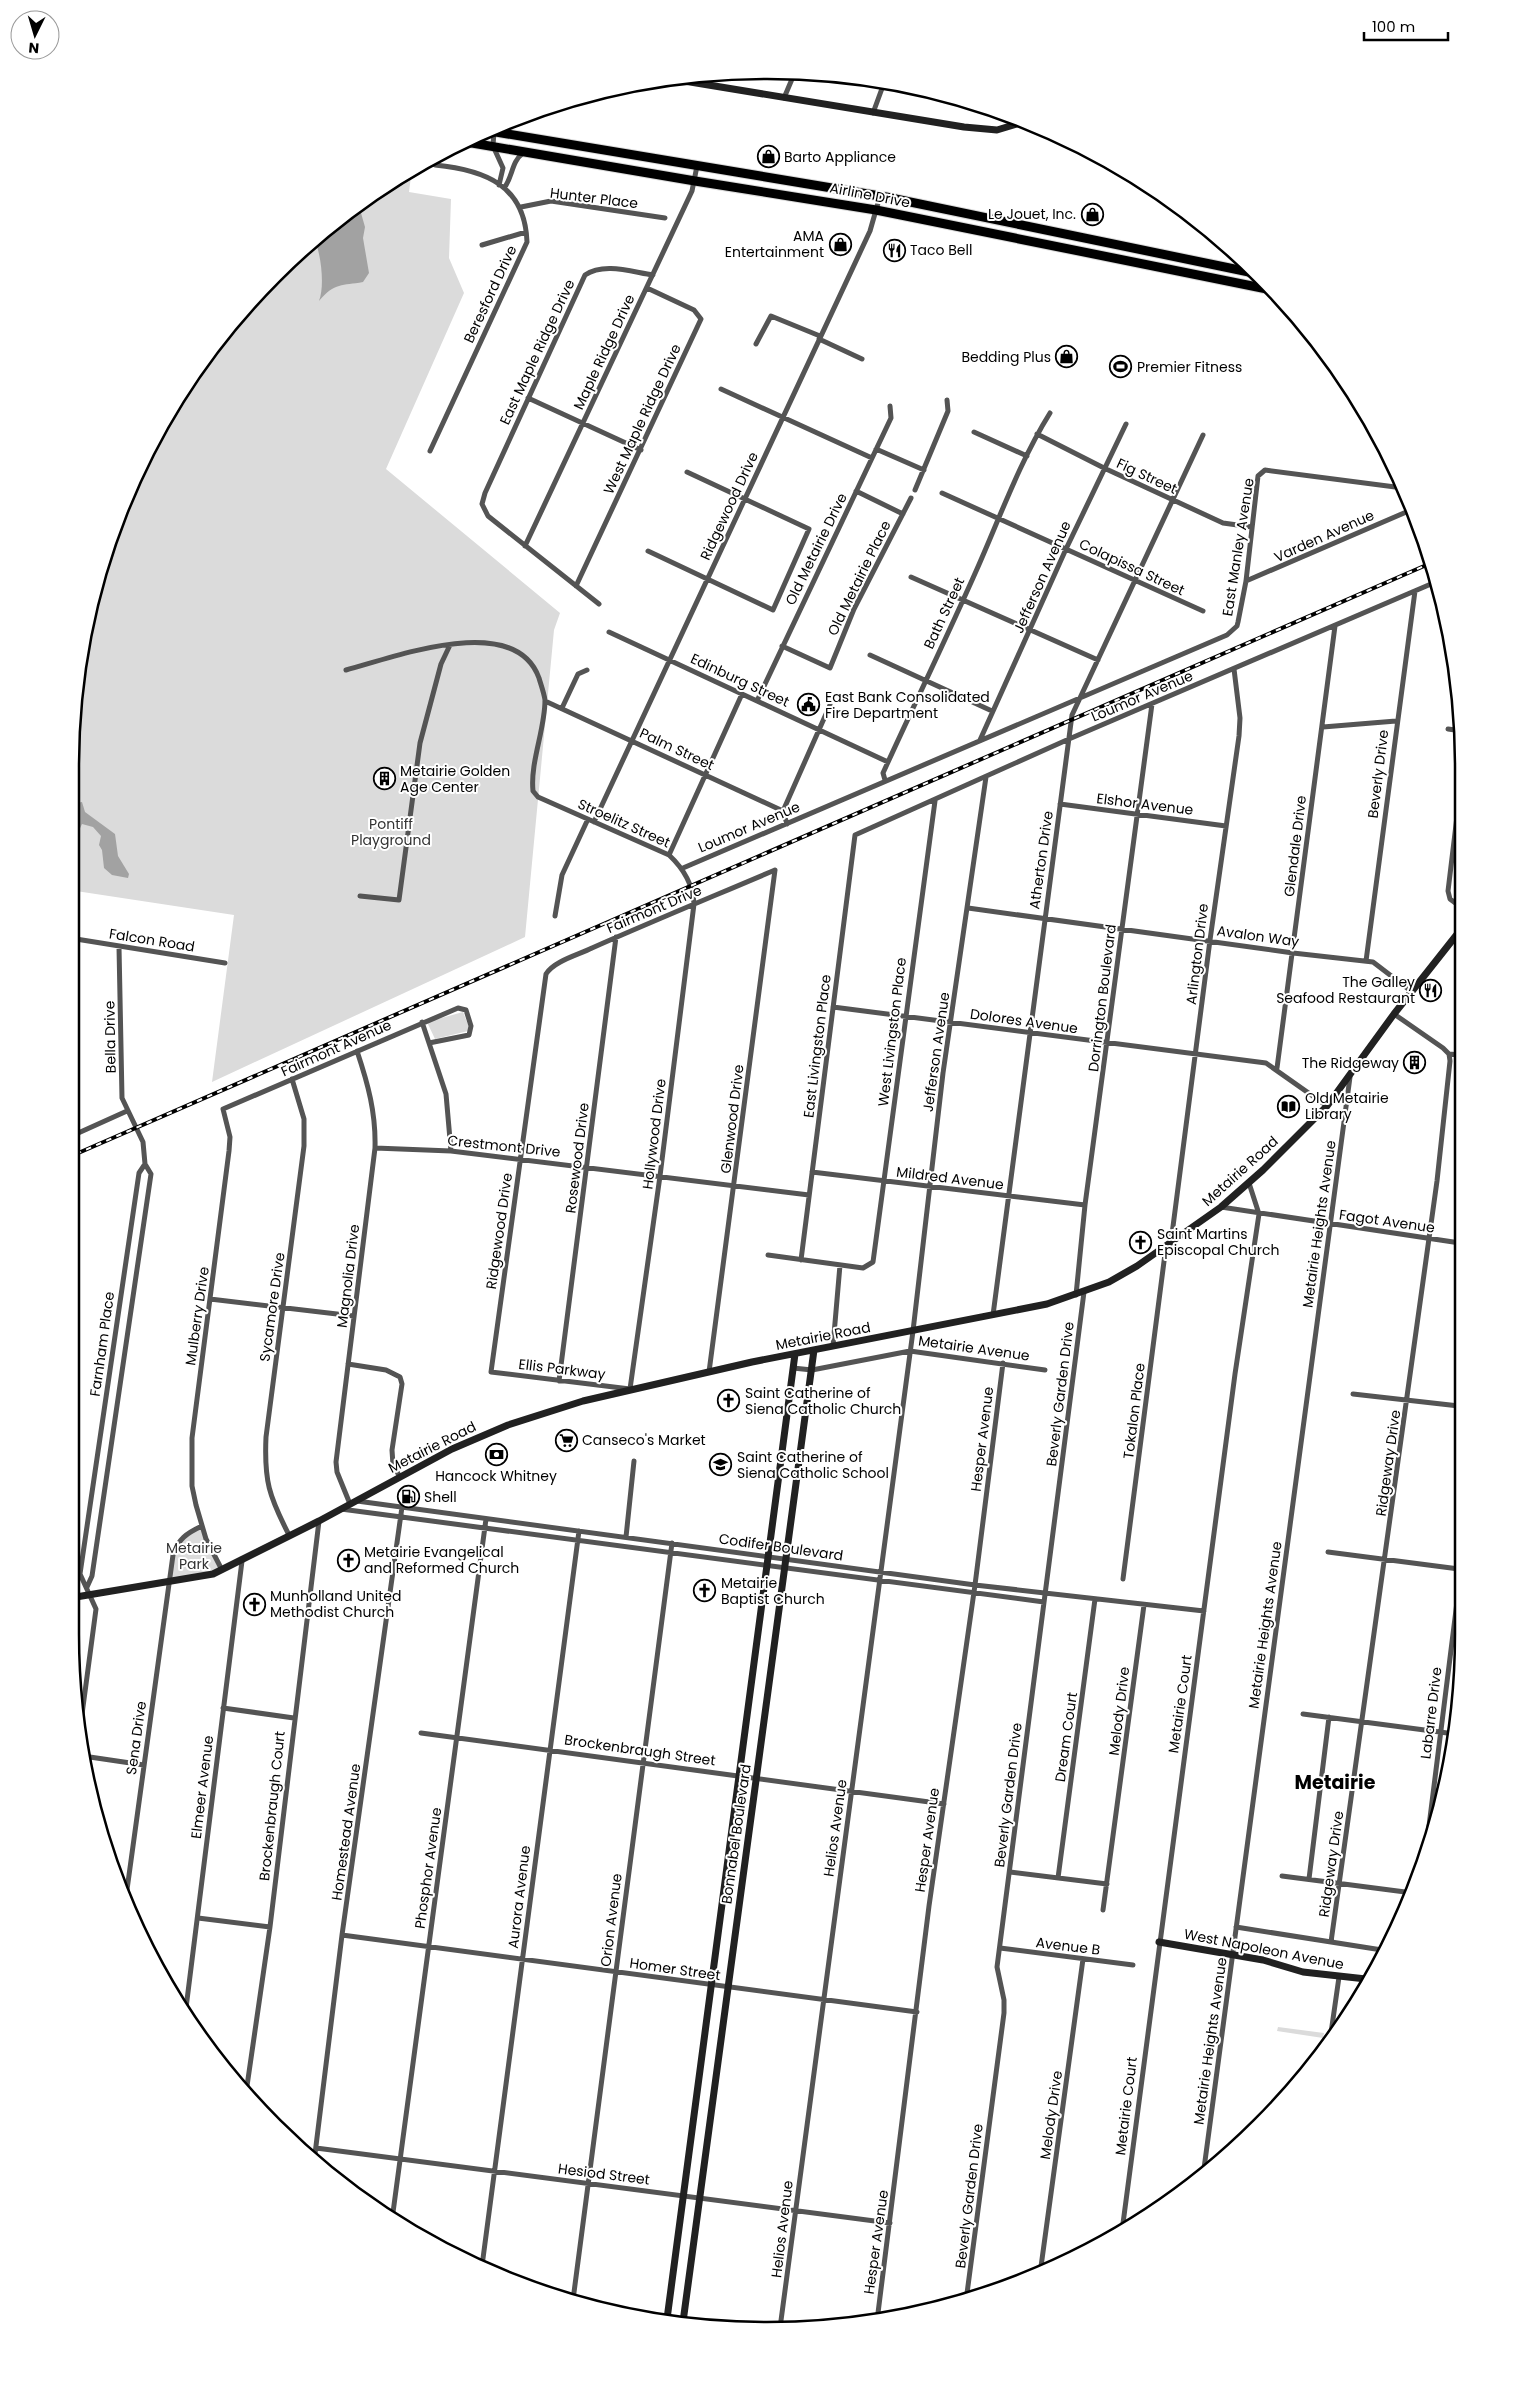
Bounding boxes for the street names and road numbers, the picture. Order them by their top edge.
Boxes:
street label: Airline Drive [828,177,912,213]
street label: Hunter Place [549,183,639,213]
street label: Beresford Drive [459,242,522,346]
street label: East Maple Ridge Drive [495,276,580,428]
street label: Maple Ridge Drive [568,291,640,413]
street label: West Maple Ridge Drive [598,340,686,497]
street label: Ridgewood Drive [695,448,763,563]
street label: Fig Street [1113,453,1181,499]
street label: East Manley Avenue [1217,476,1259,618]
street label: Old Metairie Drive [780,489,852,608]
street label: Varden Avenue [1271,505,1377,567]
street label: Old Metairie Place [822,517,896,639]
street label: Jefferson Avenue [1008,517,1076,636]
street label: Colapissa Street [1076,534,1188,600]
street label: Bath Street [919,574,969,652]
street label: Edinburg Street [687,648,793,712]
street label: Loumor Avenue [1088,665,1196,726]
street label: Palm Street [636,723,718,775]
street label: Beverly Drive [1363,728,1393,819]
street label: Elshor Avenue [1095,788,1195,820]
street label: Stroelitz Street [575,794,673,852]
street label: Glendale Drive [1279,794,1311,898]
street label: Loumor Avenue [695,796,803,857]
street label: Atherton Drive [1024,809,1058,911]
street label: Fairmont Drive [603,880,705,938]
street label: Arlington Drive [1181,902,1213,1006]
street label: Avalon Way [1216,920,1301,952]
street label: Falcon Road [108,923,196,957]
street label: Dorrington Boulevard [1083,923,1121,1073]
street label: West Livingston Place [873,956,911,1108]
street label: East Livingston Place [798,973,836,1119]
street label: Jefferson Avenue [918,991,954,1113]
street label: Bella Drive [99,1000,121,1073]
street label: Dolores Avenue [969,1004,1080,1039]
street label: Fairmont Avenue [278,1015,395,1081]
street label: Glenwood Drive [715,1063,749,1175]
street label: Hollywood Drive [637,1077,671,1190]
street label: Rosewood Drive [560,1101,594,1214]
street label: Crestmont Drive [447,1130,562,1162]
street label: Metairie Road [1198,1131,1282,1211]
street label: Metairie Heights Avenue [1297,1139,1341,1309]
street label: Mildred Avenue [895,1161,1005,1195]
street label: Ridgewood Drive [481,1171,517,1290]
street label: Fagot Avenue [1338,1204,1436,1238]
street label: Magnolia Drive [332,1223,364,1329]
street label: Sycamore Drive [254,1251,290,1363]
street label: Mulberry Drive [180,1265,214,1367]
street label: Farnham Place [85,1290,119,1398]
street label: Metairie Road [774,1317,872,1355]
street label: Beverly Garden Drive [1041,1320,1079,1467]
street label: Metairie Avenue [917,1330,1031,1366]
street label: Ellis Parkway [517,1354,607,1384]
street label: Tokalon Place [1118,1362,1150,1460]
street label: Hesper Avenue [966,1385,998,1493]
street label: Ridgeway Drive [1371,1408,1405,1517]
street label: Metairie Road [385,1416,479,1478]
street label: Codifer Boulevard [717,1528,845,1566]
street label: Metairie Heights Avenue [1243,1540,1287,1710]
street label: Metairie Court [1163,1654,1197,1754]
street label: Melody Drive [1104,1665,1134,1757]
street label: Labarre Drive [1415,1666,1447,1760]
street label: Dream Court [1050,1691,1082,1783]
street label: Sena Drive [121,1700,151,1776]
street label: Beverly Garden Drive [989,1721,1027,1868]
street label: Brockenbraugh Street [563,1729,717,1771]
street label: Brockenbraugh Court [254,1730,290,1882]
street label: Elmeer Avenue [186,1734,218,1840]
street label: Homestead Avenue [326,1762,366,1902]
street label: Bonnabel Boulevard [716,1763,756,1905]
street label: Helios Avenue [818,1778,852,1878]
street label: Hesper Avenue [910,1786,944,1894]
street label: Phosphor Avenue [410,1806,446,1930]
street label: Ridgeway Drive [1314,1809,1348,1918]
street label: Aurora Avenue [503,1844,535,1950]
street label: Orion Avenue [595,1872,627,1968]
street label: West Napoleon Avenue [1182,1924,1346,1974]
street label: Avenue B [1035,1932,1101,1960]
street label: Homer Street [628,1953,722,1985]
street label: Metairie Heights Avenue [1188,1956,1232,2126]
street label: Metairie Court [1110,2056,1142,2156]
street label: Melody Drive [1035,2069,1067,2161]
street label: Beverly Garden Drive [950,2122,988,2269]
street label: Hesiod Street [557,2158,651,2190]
street label: Helios Avenue [766,2179,798,2279]
street label: Hesper Avenue [859,2188,893,2296]

